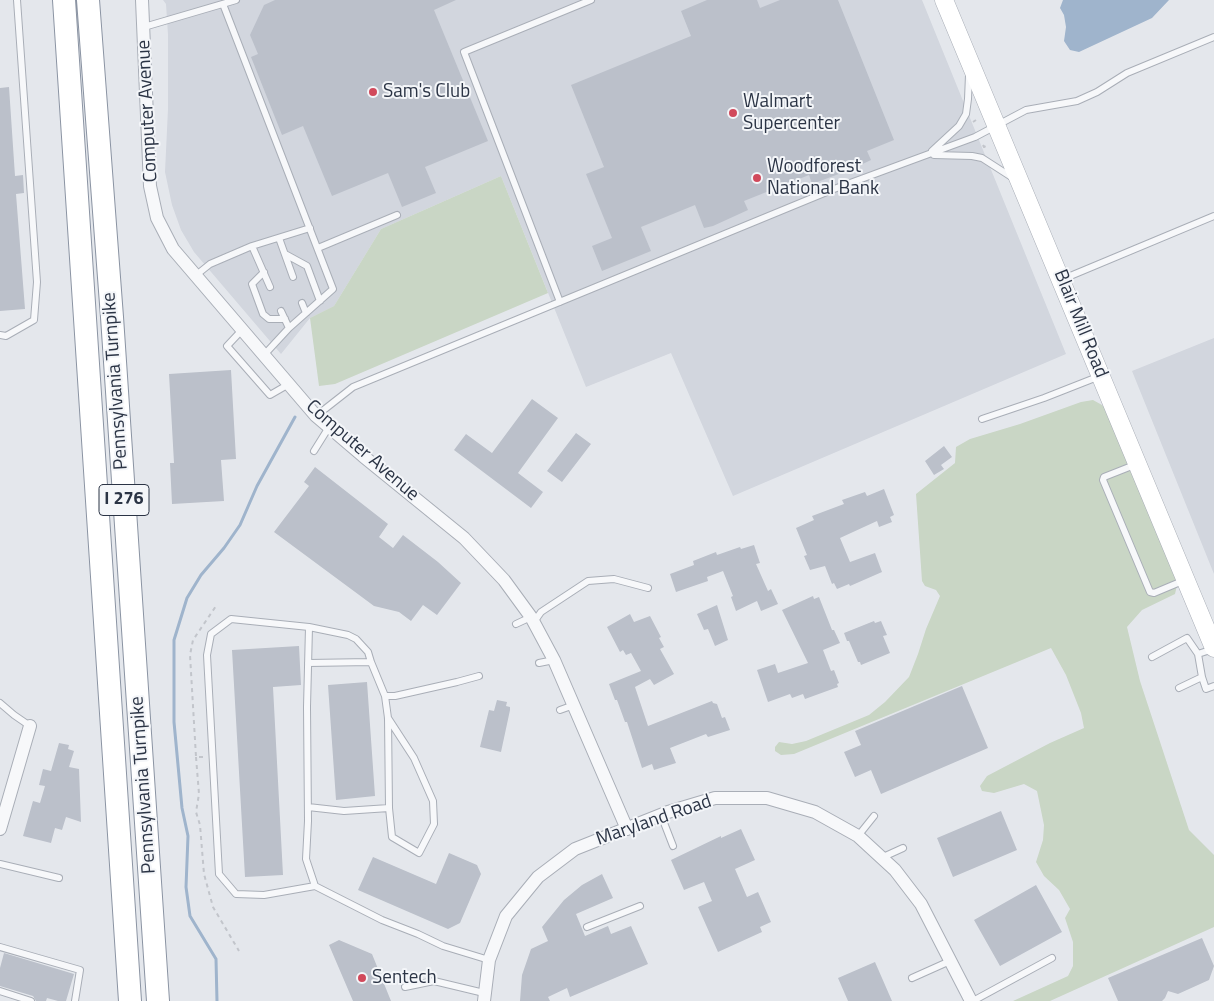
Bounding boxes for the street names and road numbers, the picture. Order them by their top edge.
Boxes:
street label: Computer Avenue [133,39,163,183]
street label: Blair Mill Road [1048,267,1112,381]
street label: Pennsylvania Turnpike [98,292,134,470]
street label: Computer Avenue [301,396,423,506]
road number: I 276 [99,484,149,516]
street label: Pennsylvania Turnpike [126,696,162,874]
street label: Maryland Road [593,791,715,851]

